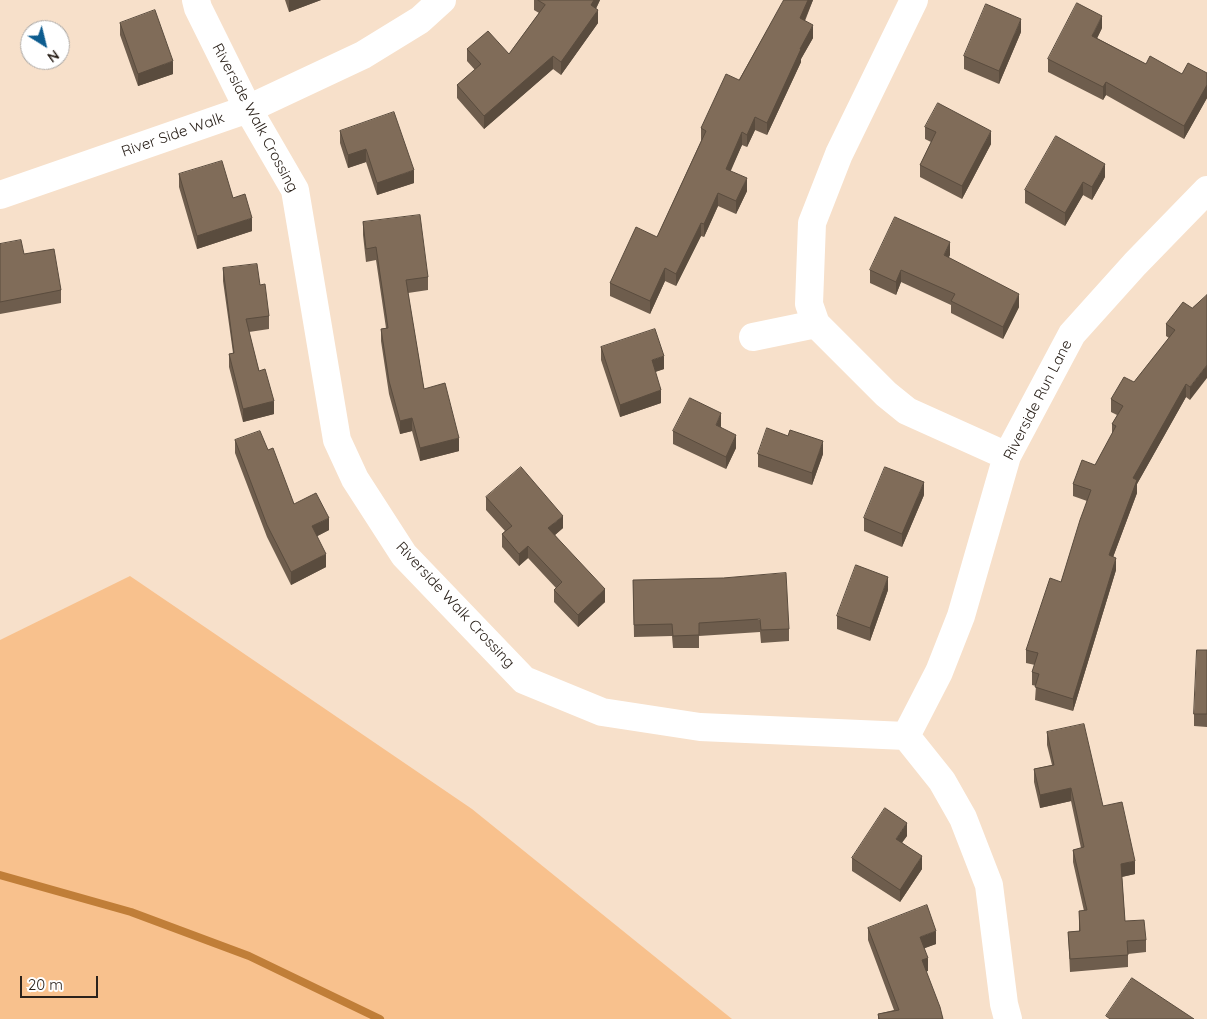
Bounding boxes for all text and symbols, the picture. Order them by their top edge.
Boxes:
north arrow [20,20,70,70]
street label: Riverside Walk Crossing [208,41,302,195]
text: N [44,46,63,67]
street label: River Side Walk [119,109,227,161]
street label: Riverside Run Lane [1000,337,1076,463]
street label: Riverside Walk Crossing [392,538,518,672]
scale bar [22,966,100,998]
text: 20 m [28,975,63,994]

